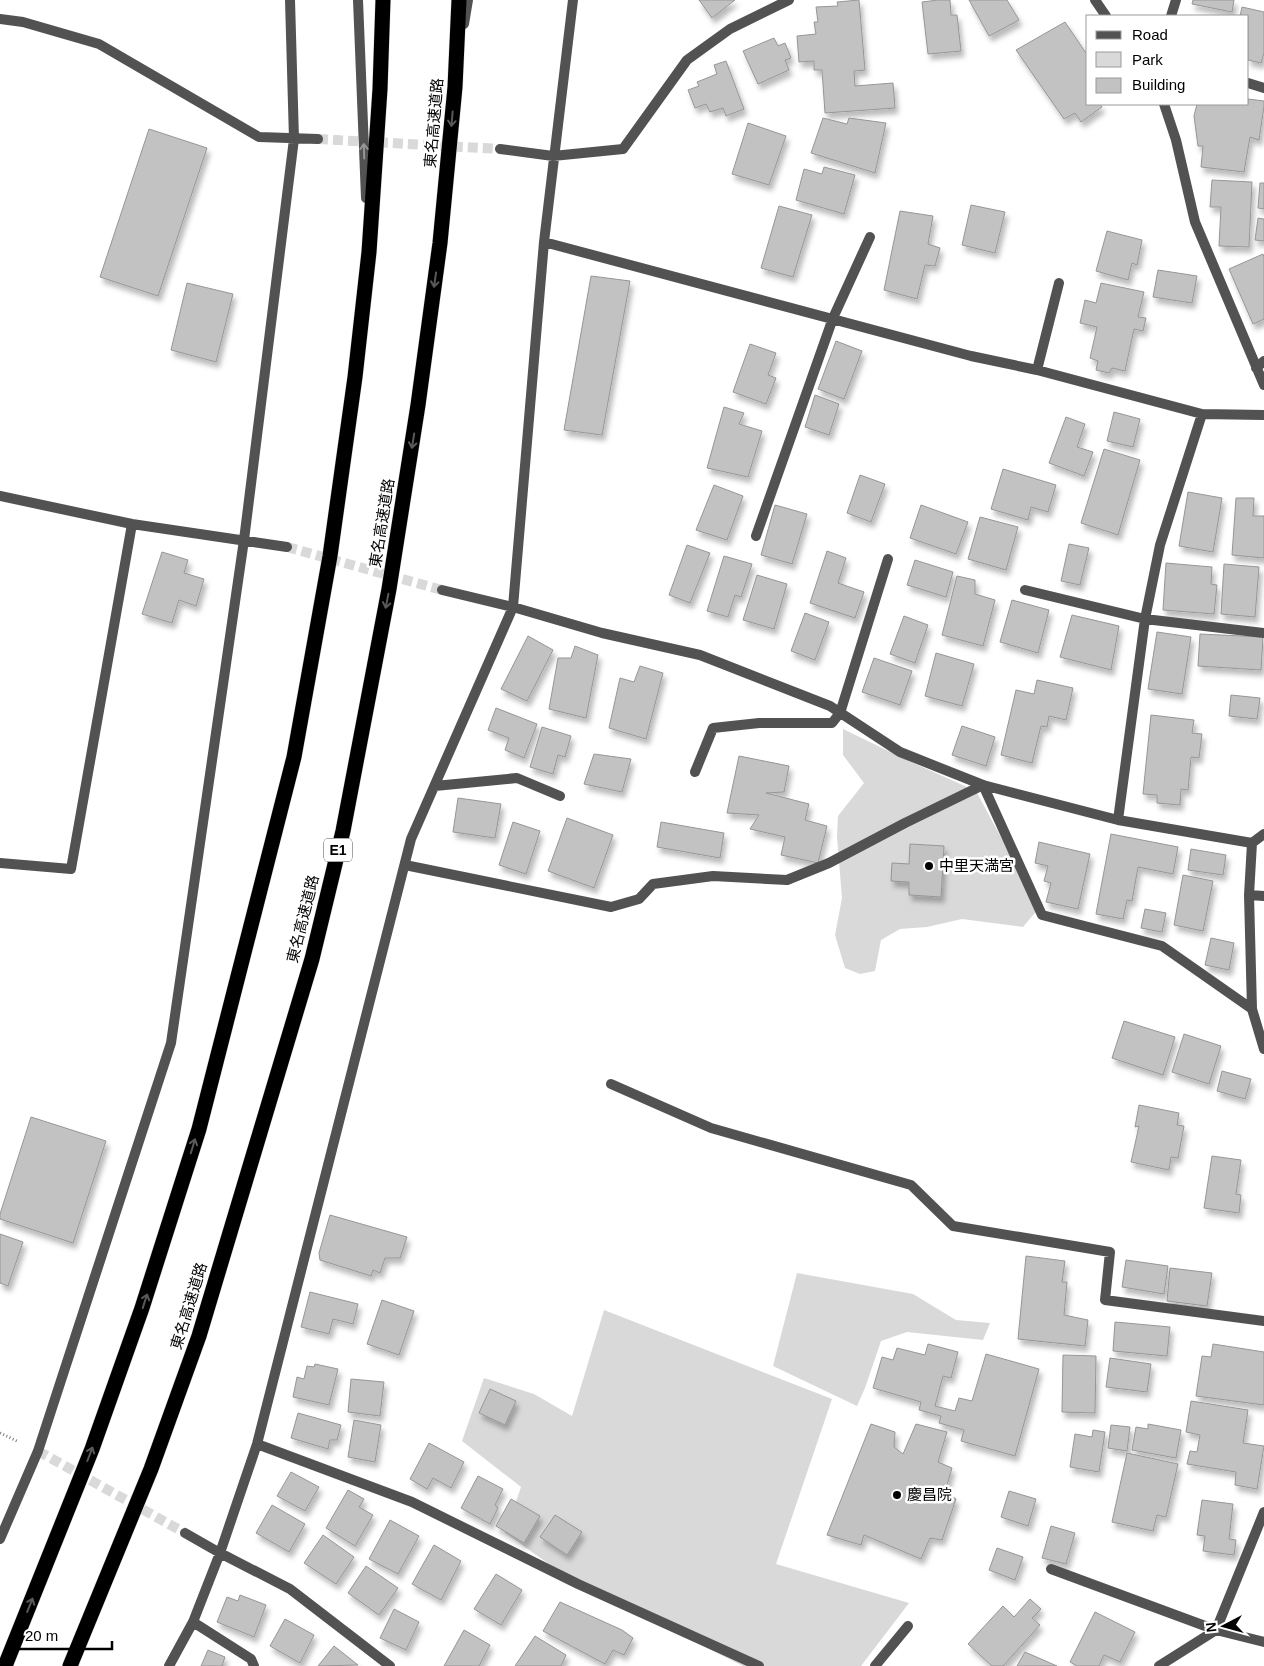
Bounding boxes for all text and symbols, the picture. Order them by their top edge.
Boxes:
legend [1086,15,1249,105]
text: Road [1132,26,1168,43]
text: Park [1132,51,1163,68]
text: Building [1132,76,1185,93]
street label: 東名高速道路 [421,77,446,169]
one-way arrow [447,110,457,126]
one-way arrow [360,143,369,159]
one-way arrow [430,272,440,288]
one-way arrow [407,433,417,449]
street label: 東名高速道路 [366,477,397,569]
one-way arrow [381,593,391,609]
road number: E1 [324,838,352,862]
place label: 中里天満宮 [939,857,1014,874]
marker: 中里天満宮 [923,860,935,872]
street label: 東名高速道路 [283,873,322,965]
one-way arrow [189,1138,199,1154]
street label: 東名高速道路 [167,1260,210,1351]
one-way arrow [140,1293,150,1309]
one-way arrow [86,1447,95,1462]
place label: 慶昌院 [907,1486,952,1503]
marker: 慶昌院 [891,1489,903,1501]
one-way arrow [26,1597,35,1612]
north arrow [1199,1601,1249,1651]
scale bar [18,1618,111,1650]
text: N [1203,1621,1220,1633]
text: 20 m [25,1627,58,1644]

